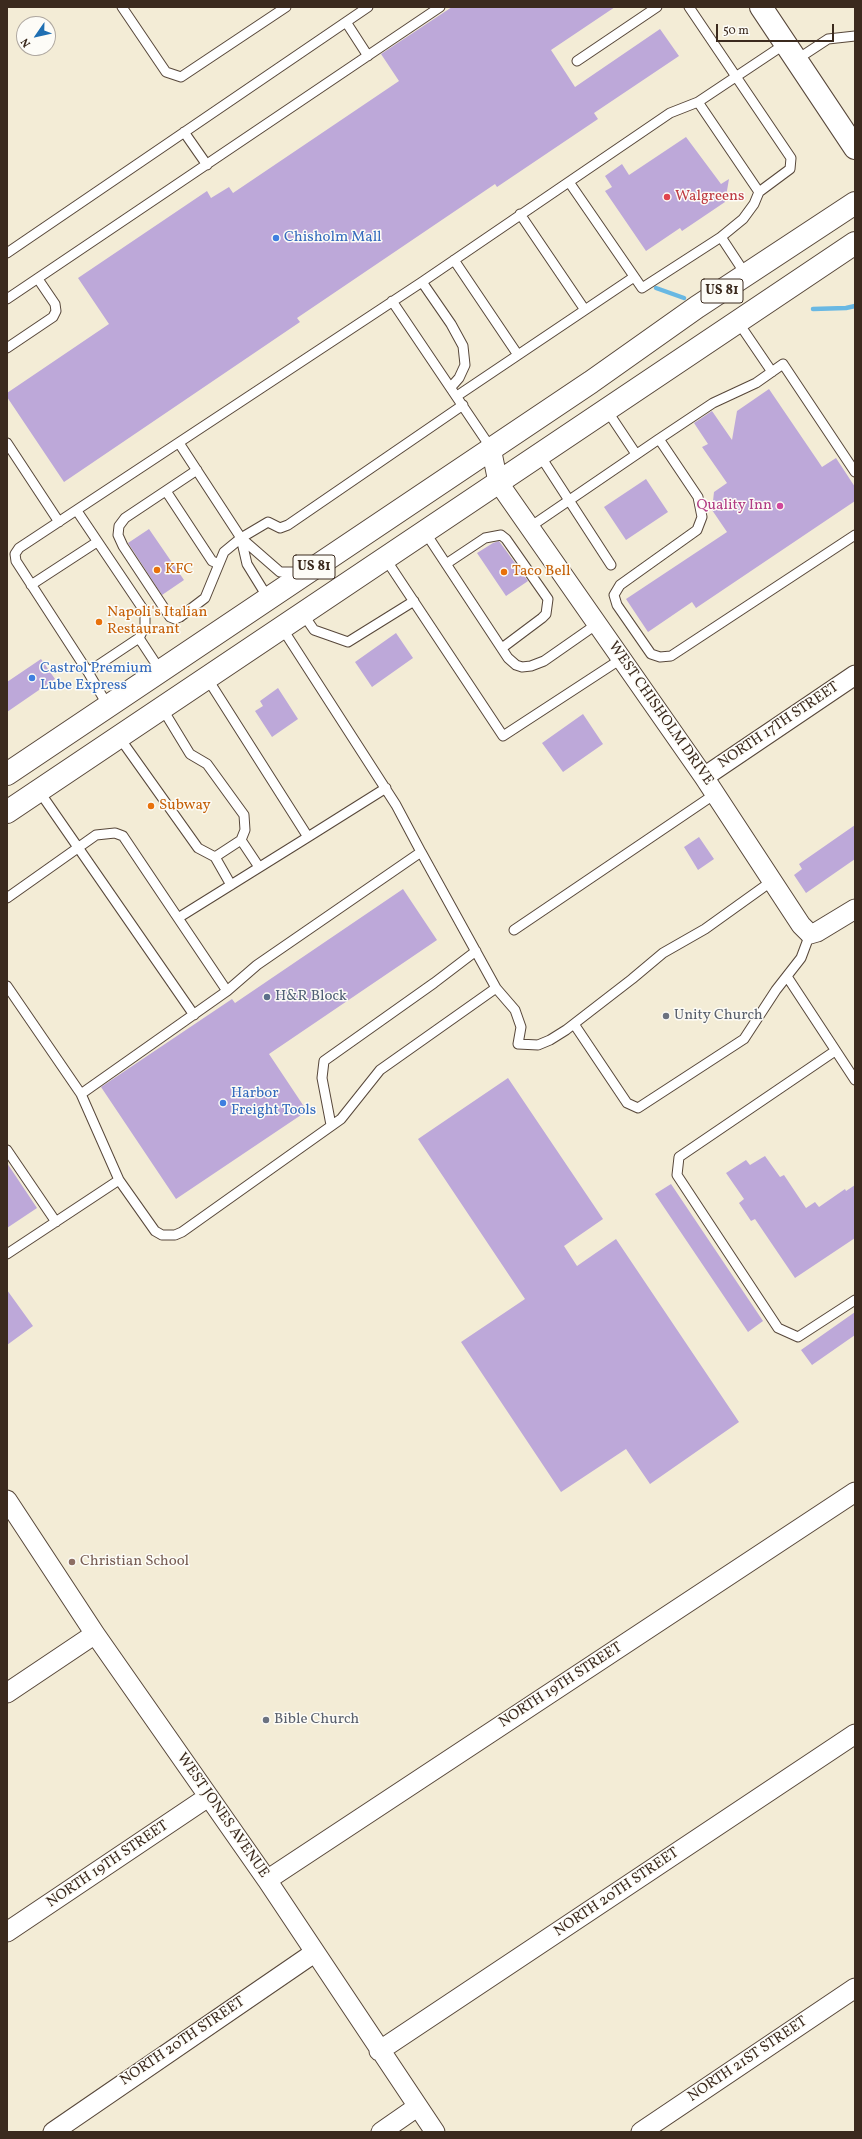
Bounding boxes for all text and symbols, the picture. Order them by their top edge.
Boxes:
north arrow [16,16,56,56]
scale bar [718,16,836,42]
text: 50 m [723,23,749,39]
text: N [18,35,35,50]
place label: Walgreens [675,188,744,206]
marker: Walgreens [662,192,672,202]
place label: Chisholm Mall [284,229,382,247]
marker: Chisholm Mall [271,233,281,243]
road number: US 81 [701,279,743,303]
place label: Quality Inn [697,497,772,515]
marker: Quality Inn [775,501,785,511]
road number: US 81 [293,555,335,579]
place label: KFC [165,561,193,579]
place label: Taco Bell [512,563,570,581]
marker: KFC [152,565,162,575]
marker: Taco Bell [499,567,509,577]
place label: Napoli's Italian Restaurant [107,604,207,639]
marker: Napoli's Italian Restaurant [94,617,104,627]
street label: WEST CHISHOLM DRIVE [603,639,717,789]
place label: Castrol Premium Lube Express [40,660,152,695]
marker: Castrol Premium Lube Express [27,673,37,683]
street label: NORTH 17TH STREET [715,679,843,773]
place label: Subway [159,797,211,815]
marker: Subway [146,801,156,811]
place label: H&R Block [275,988,347,1006]
marker: H&R Block [262,992,272,1002]
place label: Unity Church [674,1007,763,1025]
marker: Unity Church [661,1011,671,1021]
place label: Harbor Freight Tools [231,1085,316,1120]
marker: Harbor Freight Tools [218,1098,228,1108]
place label: Christian School [80,1553,189,1571]
marker: Christian School [67,1557,77,1567]
street label: NORTH 19TH STREET [496,1639,626,1733]
place label: Bible Church [274,1711,359,1729]
marker: Bible Church [261,1715,271,1725]
street label: WEST JONES AVENUE [172,1750,272,1882]
street label: NORTH 19TH STREET [44,1818,172,1912]
street label: NORTH 20TH STREET [551,1845,683,1941]
street label: NORTH 20TH STREET [117,1994,249,2090]
street label: NORTH 21ST STREET [685,2013,811,2107]

